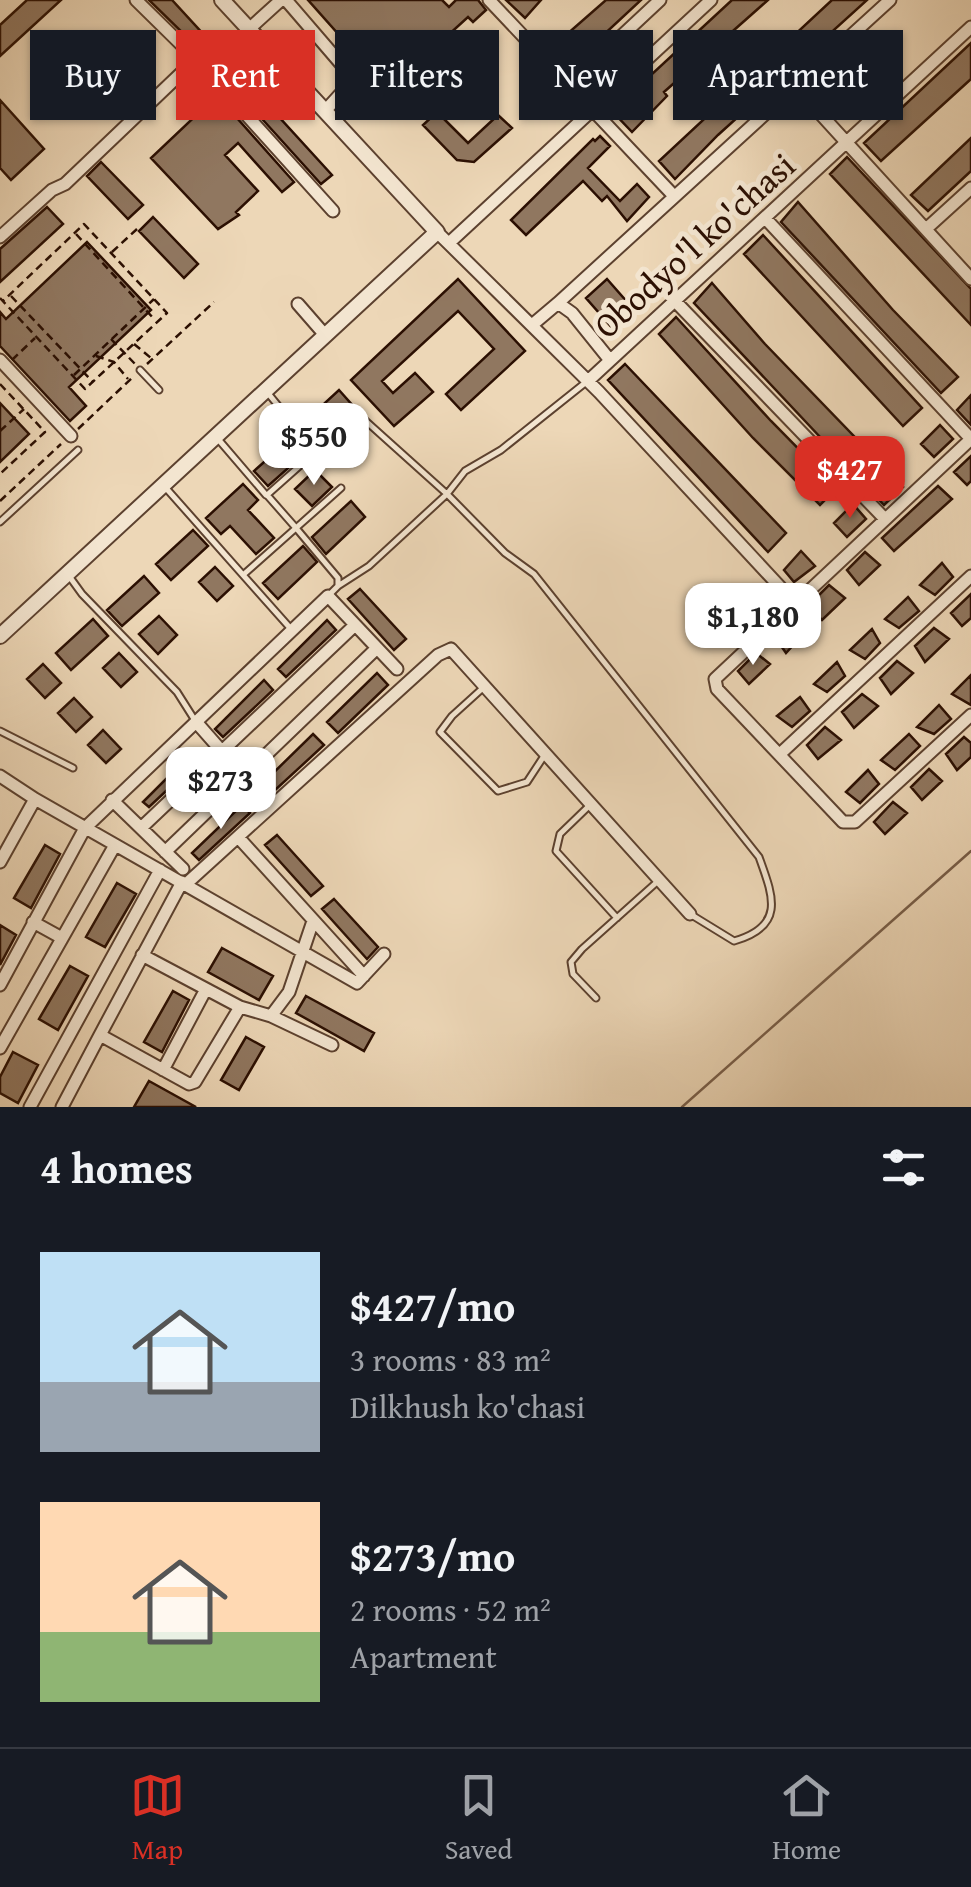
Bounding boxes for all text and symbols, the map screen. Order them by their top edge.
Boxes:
chip: Buy [30,30,156,120]
chip: Rent [176,30,315,120]
chip: Filters [335,30,499,120]
chip: New [519,30,653,120]
chip: Apartment [673,30,903,120]
street label: Obodyo'l ko'chasi [582,140,806,350]
pin: $550 [255,403,373,488]
text: $550 [281,412,347,459]
pin: $427 [791,436,909,521]
text: $427 [817,445,883,492]
pin: $1,180 [672,583,834,668]
text: $1,180 [707,592,799,639]
pin: $273 [162,747,280,832]
text: $273 [188,756,254,803]
text: 4 homes [40,1137,193,1198]
icon: filters [876,1140,931,1195]
text: $427/mo [350,1275,515,1336]
icon: home [120,1292,240,1412]
text: 3 rooms · 83 m² [350,1336,551,1383]
text: Dilkhush ko'chasi [350,1383,585,1430]
text: $273/mo [350,1525,515,1586]
icon: home [120,1542,240,1662]
text: 2 rooms · 52 m² [350,1586,551,1633]
text: Apartment [350,1633,497,1680]
tab: Map [130,1768,185,1869]
tab: Saved [445,1768,512,1869]
tab: Home [772,1768,841,1869]

